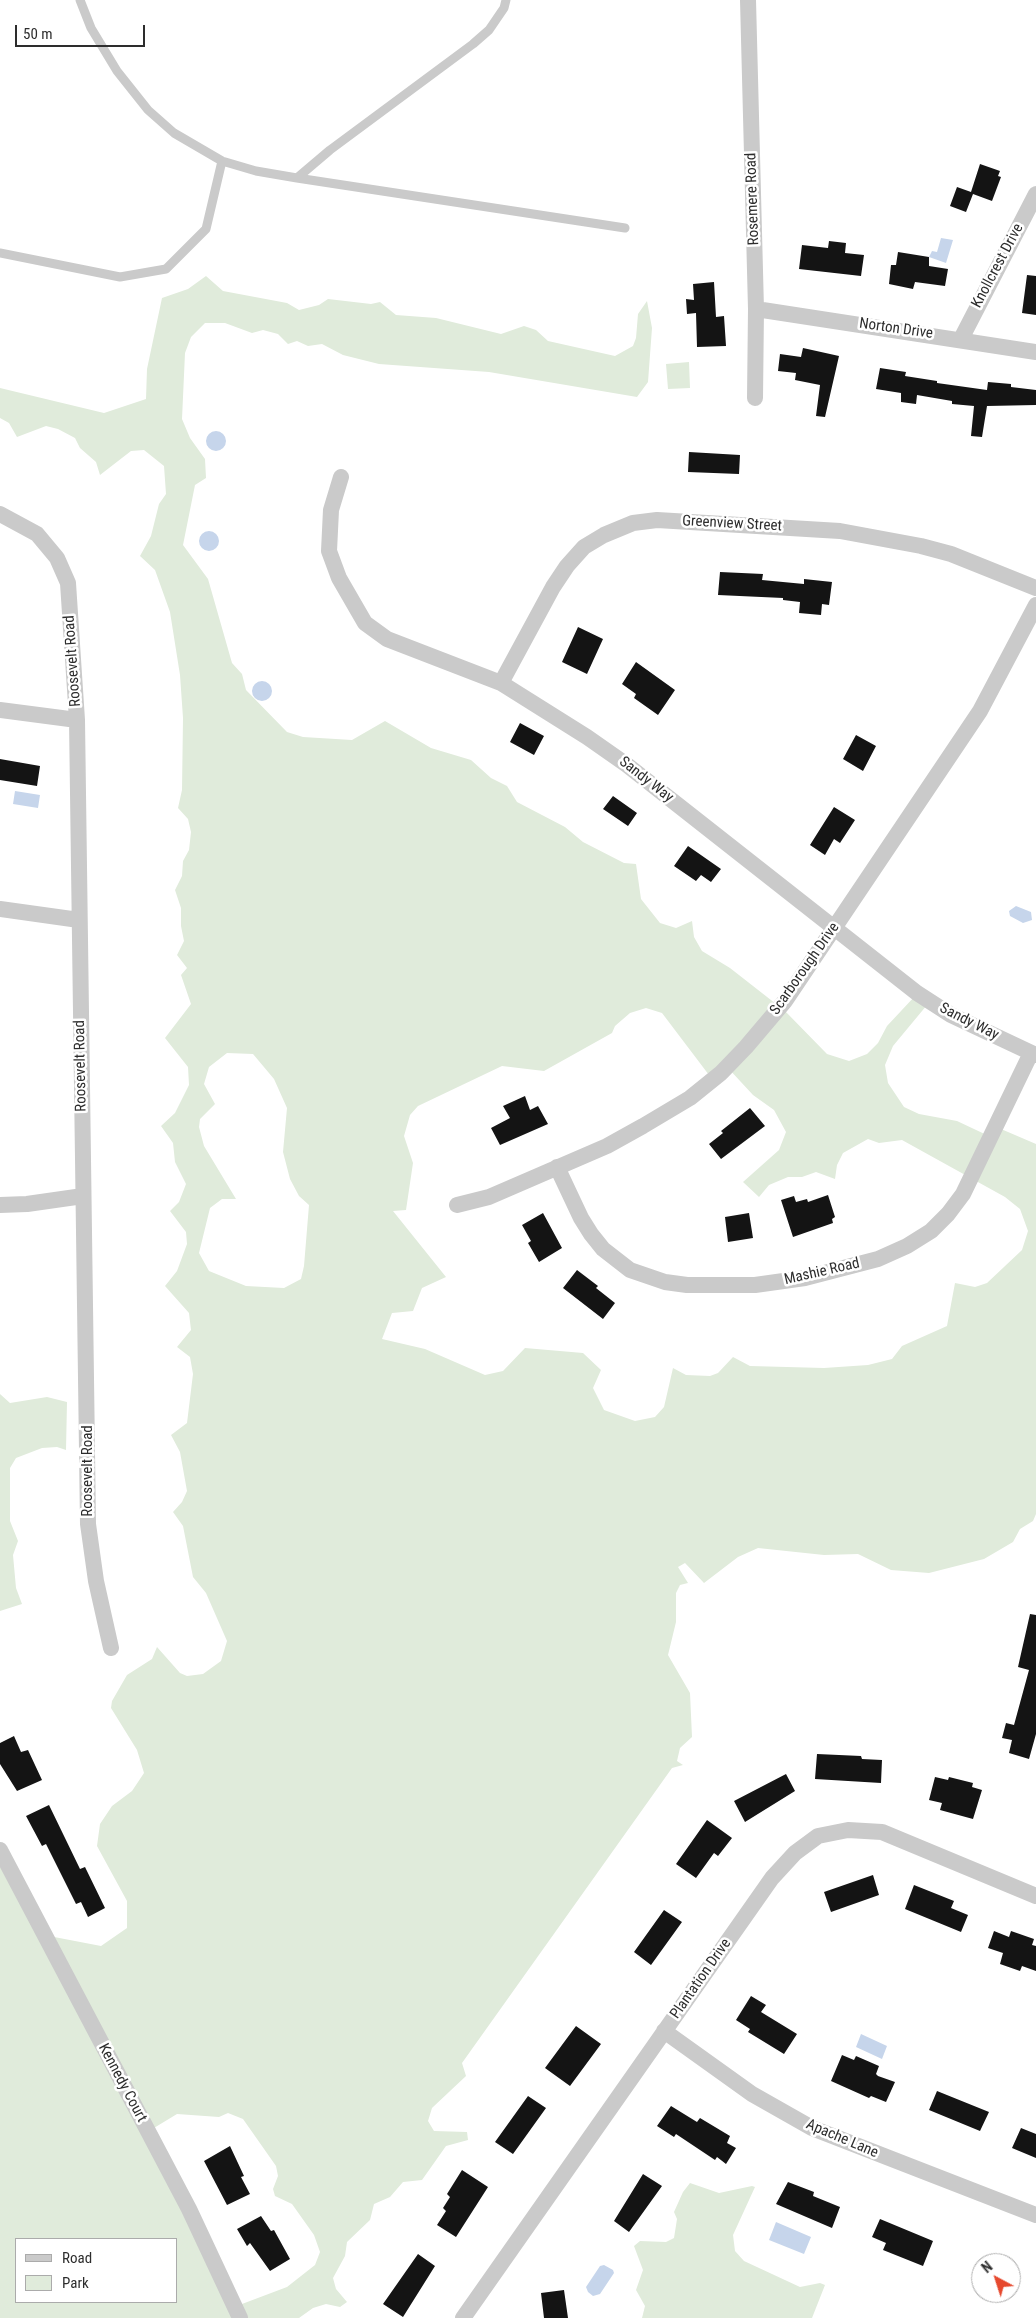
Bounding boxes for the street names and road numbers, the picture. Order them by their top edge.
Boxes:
street label: Rosemere Road [742,152,764,246]
street label: Knollcrest Drive [968,221,1028,311]
street label: Norton Drive [858,315,934,343]
street label: Greenview Street [682,512,782,536]
street label: Roosevelt Road [61,615,85,707]
street label: Sandy Way [615,753,677,807]
street label: Scarborough Drive [766,919,844,1019]
street label: Sandy Way [936,999,1002,1045]
street label: Roosevelt Road [71,1020,91,1112]
street label: Mashie Road [783,1255,861,1289]
street label: Roosevelt Road [79,1425,97,1517]
street label: Plantation Drive [667,1935,735,2023]
street label: Kennedy Court [94,2041,150,2125]
street label: Apache Lane [803,2116,881,2162]

